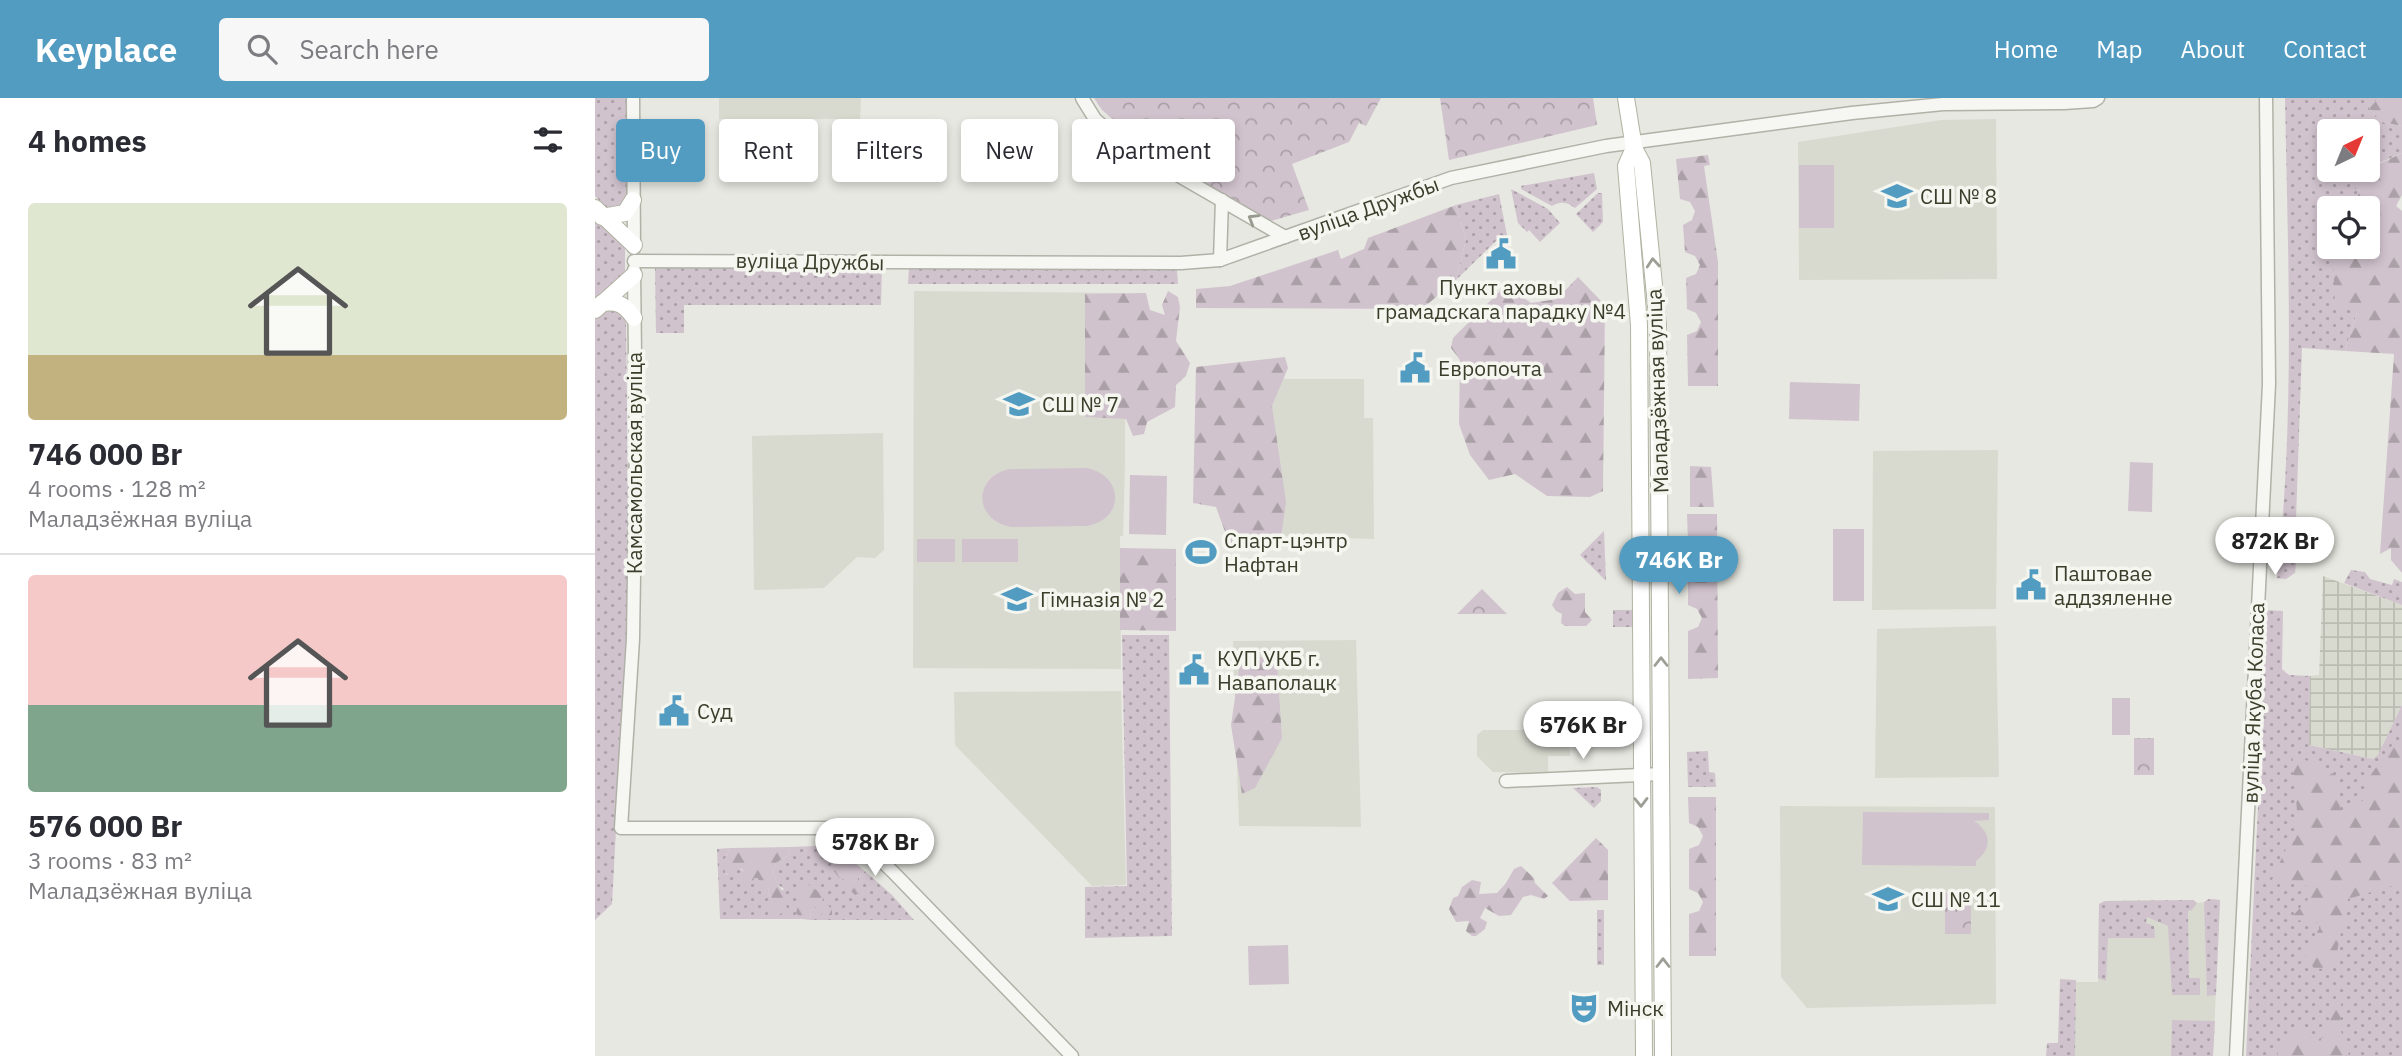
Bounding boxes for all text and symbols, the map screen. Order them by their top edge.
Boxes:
search box [219,18,709,81]
text: Keyplace [35,28,177,71]
icon: search [243,30,281,68]
text: Search here [299,32,439,66]
text: Home [1994,33,2058,65]
text: Map [2096,33,2142,65]
text: About [2180,33,2245,65]
text: Contact [2283,33,2367,65]
chip: Buy [616,119,705,182]
chip: Rent [719,119,818,182]
chip: Filters [832,119,947,182]
chip: New [961,119,1058,182]
chip: Apartment [1072,119,1235,182]
north arrow [2317,119,2380,182]
map controls [2317,119,2380,259]
text: 4 homes [28,121,147,160]
icon: filters [529,121,567,159]
street label: вуліца Дружбы [1293,169,1443,247]
school or university icon: СШ № 8 [1880,179,1914,213]
place label: СШ № 8 [1920,182,1997,210]
button: locate [2317,196,2380,259]
one-way arrow [1248,214,1261,227]
public building icon: Пункт аховы грамадскага парадку №4 [1484,237,1518,271]
street label: вуліца Дружбы [735,246,885,276]
icon: home [235,248,361,374]
one-way arrow [1646,258,1661,269]
place label: Пункт аховы грамадскага парадку №4 [1376,273,1626,325]
street label: Маладзёжная вуліца [1639,288,1675,494]
public building icon: Европочта [1398,351,1432,385]
street label: Камсамольская вуліца [620,352,648,574]
place label: Европочта [1438,354,1542,382]
school or university icon: СШ № 7 [1002,387,1036,421]
place label: СШ № 7 [1042,390,1119,418]
text: 746 000 Br [28,434,182,473]
text: 4 rooms · 128 m² [28,473,206,503]
text: Маладзёжная вуліца [28,503,252,533]
pin: 872K Br [2210,518,2340,577]
text: 872K Br [2231,525,2319,555]
place label: Спарт-цэнтр Нафтан [1224,526,1348,578]
sports icon: Спарт-цэнтр Нафтан [1184,535,1218,569]
pin: 746K Br [1614,536,1744,596]
text: 746K Br [1635,544,1723,574]
place label: Паштовае аддзяленне [2054,559,2172,611]
public building icon: Паштовае аддзяленне [2014,568,2048,602]
school or university icon: Гімназія № 2 [1000,582,1034,616]
place label: Гімназія № 2 [1040,585,1165,613]
street label: вуліца Якуба Коласа [2236,602,2270,804]
icon: home [235,620,361,746]
place label: КУП УКБ г. Наваполацк [1217,644,1337,696]
public building icon: КУП УКБ г. Наваполацк [1177,653,1211,687]
one-way arrow [1653,657,1669,667]
public building icon: Суд [657,694,691,728]
place label: Суд [697,697,733,725]
pin: 576K Br [1518,702,1648,761]
text: 576K Br [1539,709,1627,739]
one-way arrow [1633,797,1649,808]
text: 576 000 Br [28,806,182,845]
pin: 578K Br [810,818,940,878]
text: 578K Br [831,826,919,856]
text: 3 rooms · 83 m² [28,845,192,875]
text: Маладзёжная вуліца [28,875,252,905]
school or university icon: СШ № 11 [1871,882,1905,916]
place label: СШ № 11 [1911,885,2001,913]
one-way arrow [1655,958,1671,968]
theatre icon: Мінск [1567,991,1601,1025]
place label: Мінск [1607,994,1664,1022]

